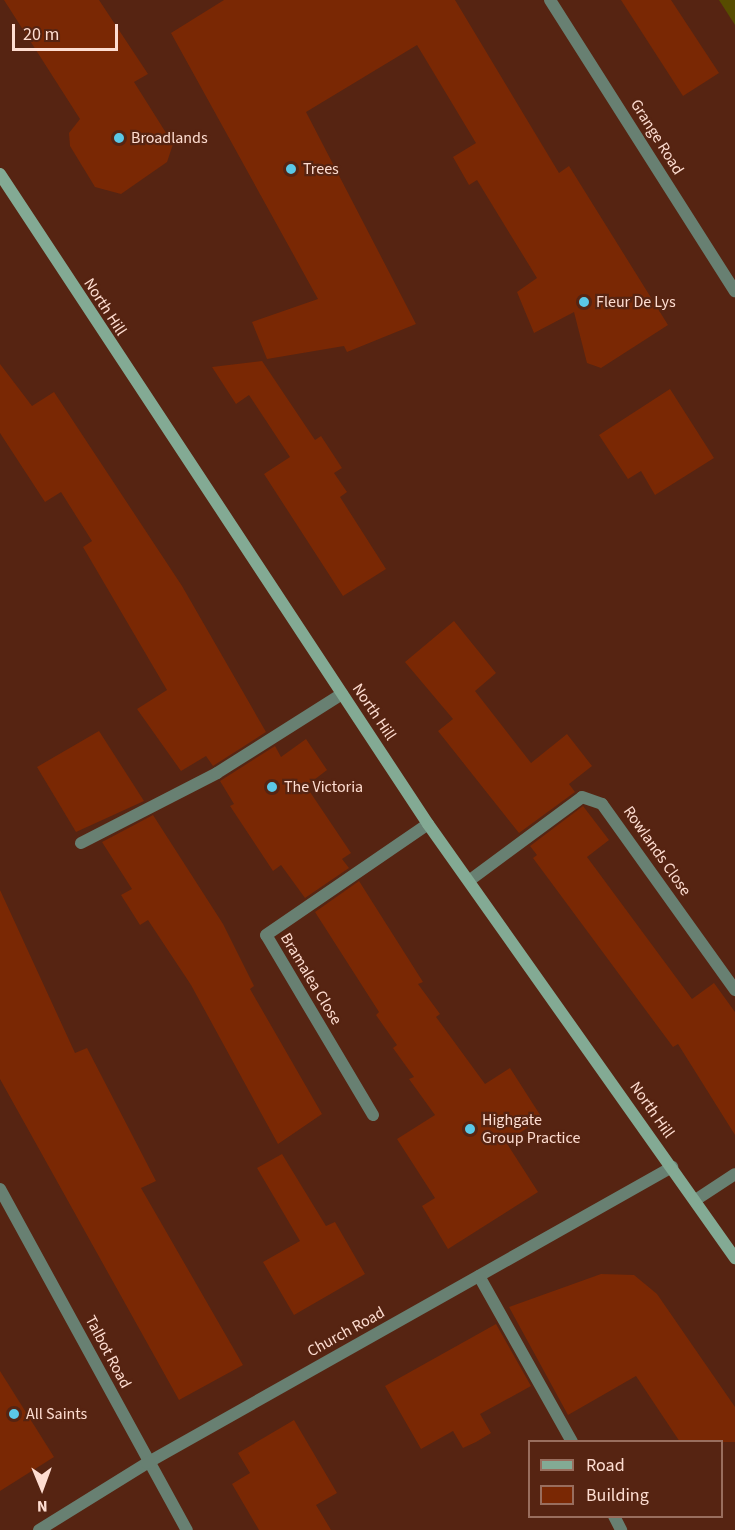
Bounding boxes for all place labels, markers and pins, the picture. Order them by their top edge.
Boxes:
place label: Broadlands [131,128,208,148]
marker: Broadlands [112,131,126,145]
place label: Trees [303,159,339,179]
marker: Trees [284,162,298,176]
place label: Fleur De Lys [596,292,676,312]
marker: Fleur De Lys [577,295,591,309]
place label: The Victoria [284,777,363,797]
marker: The Victoria [265,780,279,794]
place label: Highgate Group Practice [482,1110,580,1148]
marker: Highgate Group Practice [463,1122,477,1136]
place label: All Saints [26,1404,87,1424]
marker: All Saints [7,1407,21,1421]

